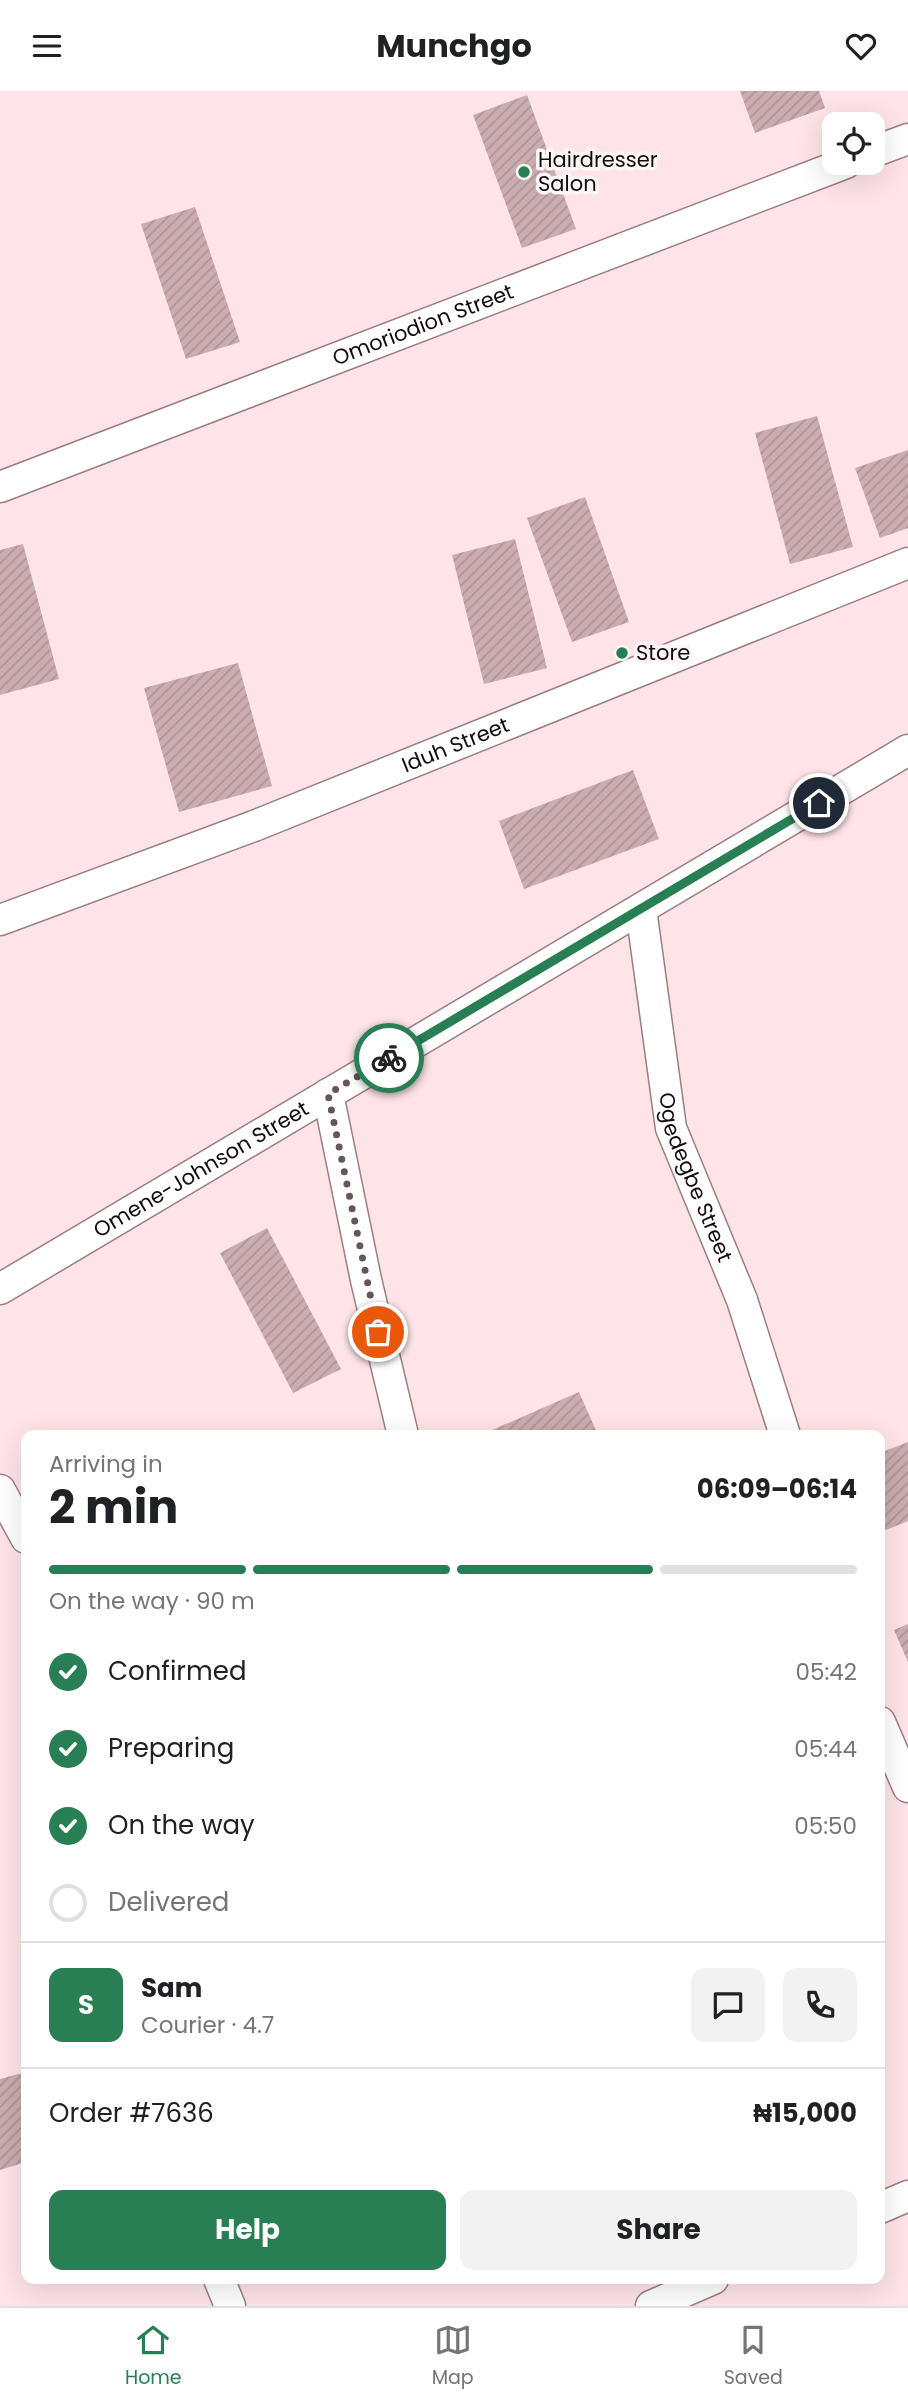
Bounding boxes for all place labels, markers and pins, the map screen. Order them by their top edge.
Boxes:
place label: Hairdresser Salon [538,145,658,198]
marker: Hairdresser Salon [516,164,532,180]
place label: Store [636,638,690,667]
marker: Store [614,645,630,661]
pin [789,773,849,833]
pin [348,1302,408,1362]

